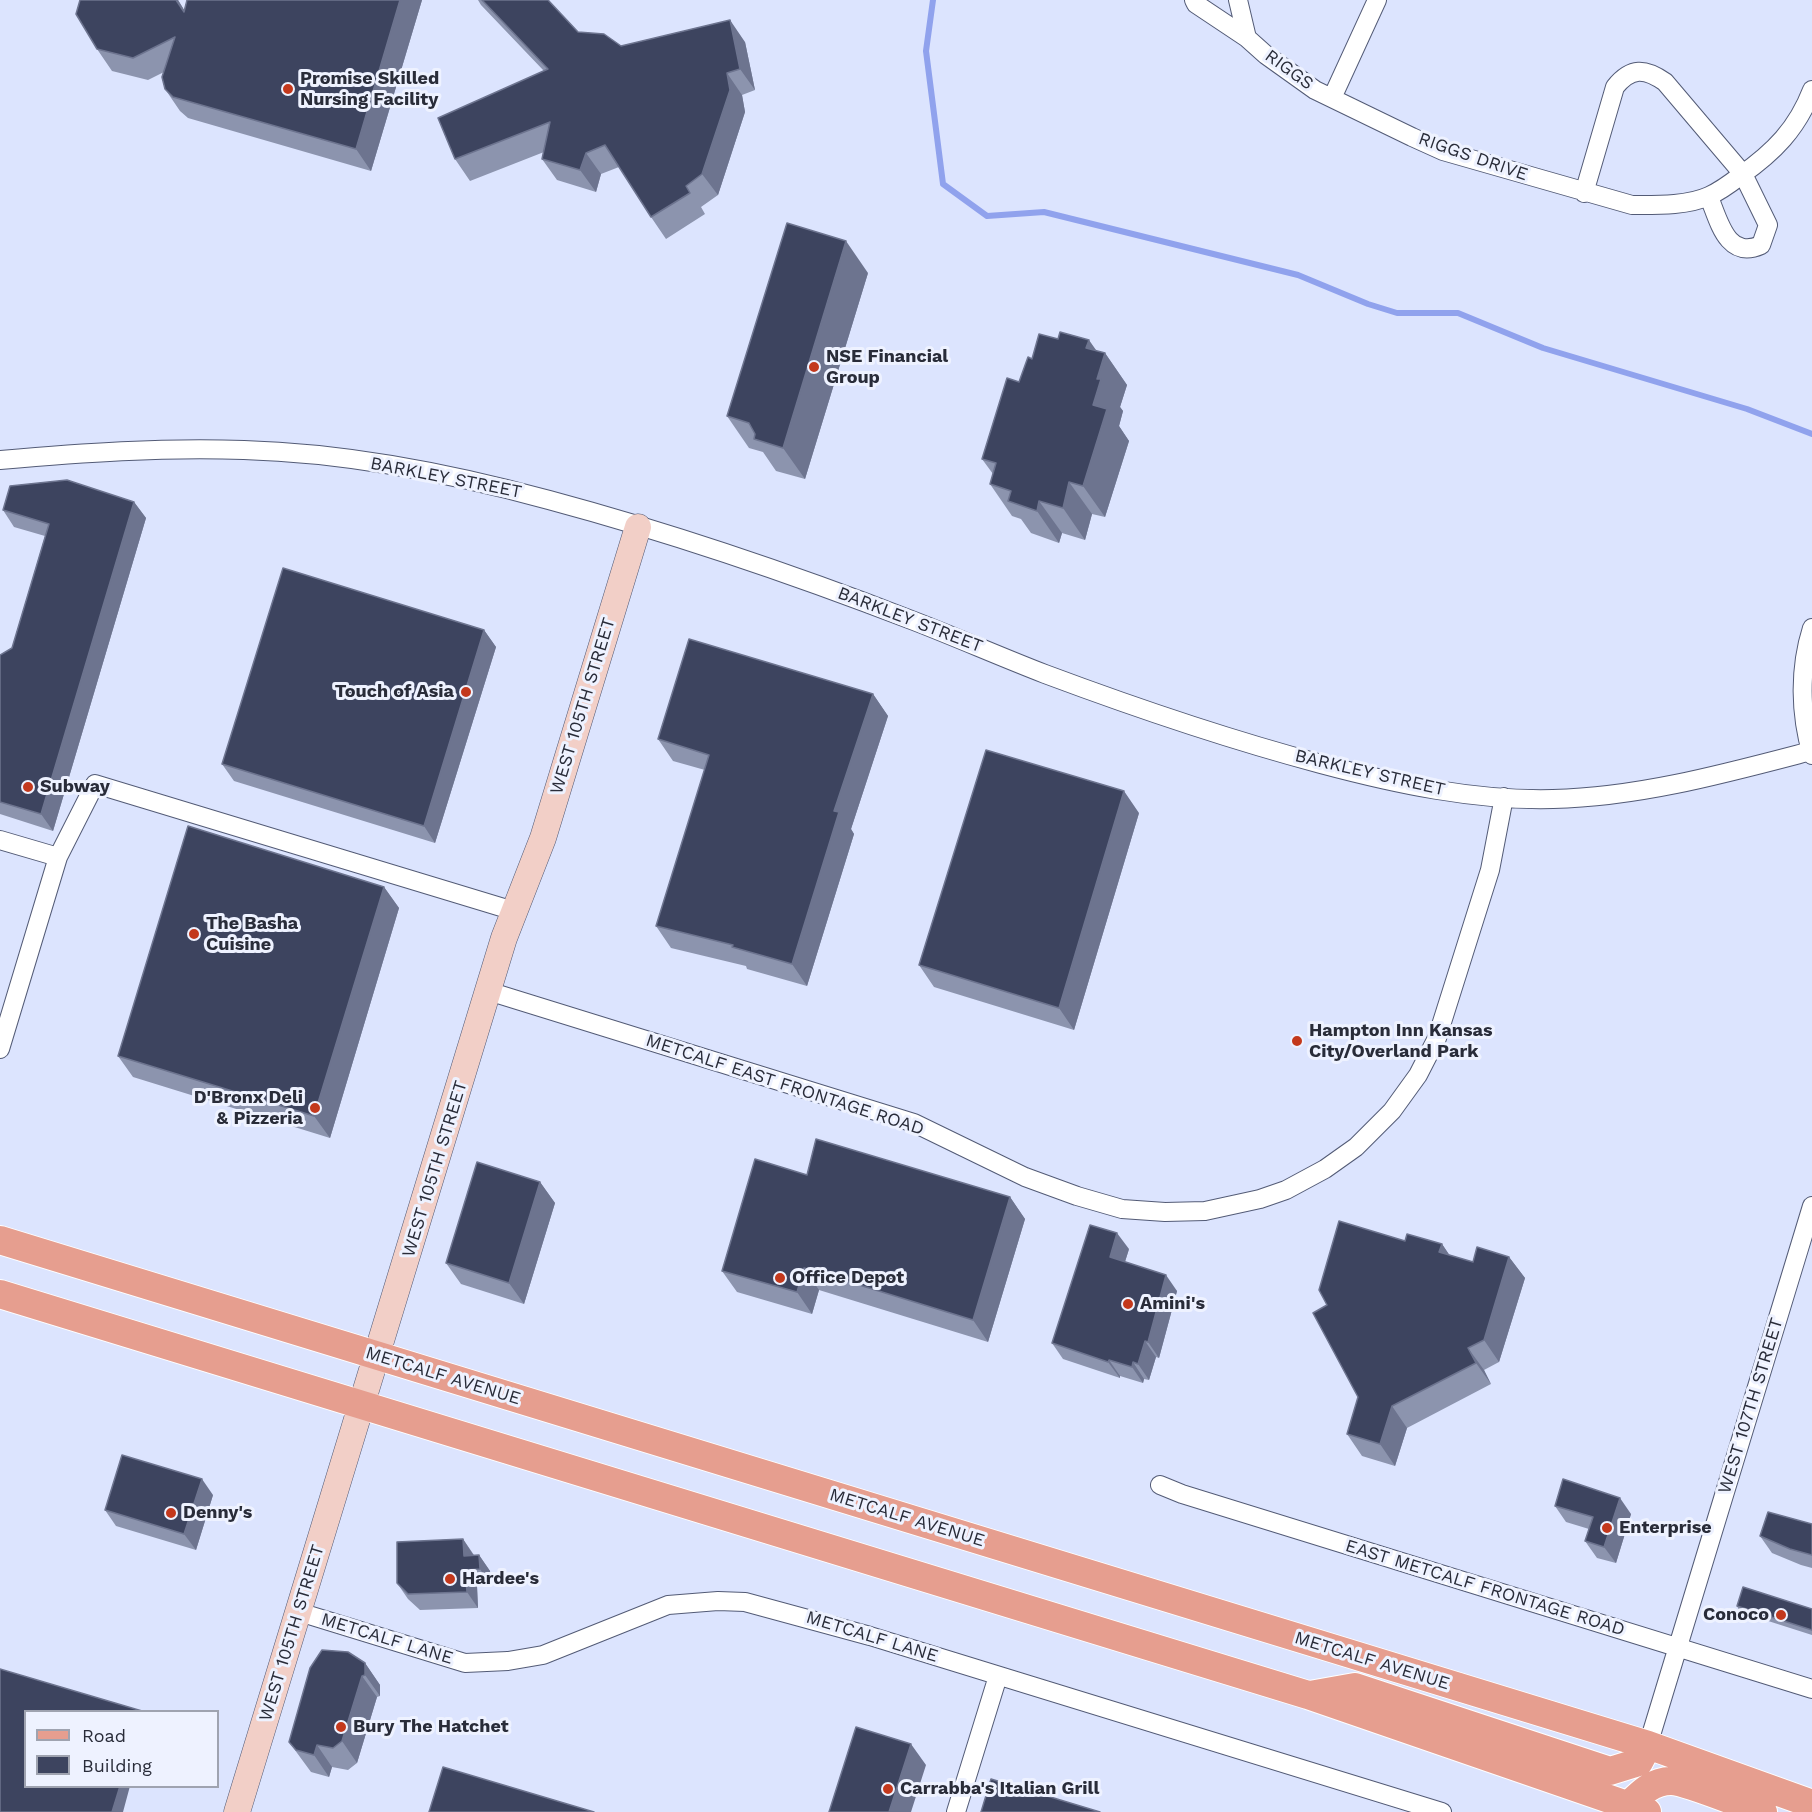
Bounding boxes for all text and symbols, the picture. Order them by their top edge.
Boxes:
street label: RIGGS [1260,45,1318,95]
place label: Promise Skilled Nursing Facility [300,68,439,110]
marker: Promise Skilled Nursing Facility [281,82,295,96]
street label: RIGGS DRIVE [1415,128,1531,186]
place label: NSE Financial Group [826,346,948,388]
marker: NSE Financial Group [807,360,821,374]
street label: BARKLEY STREET [369,453,523,503]
street label: BARKLEY STREET [834,582,986,658]
street label: WEST 105TH STREET [546,615,620,797]
place label: Touch of Asia [335,681,454,703]
marker: Touch of Asia [459,685,473,699]
street label: BARKLEY STREET [1293,745,1447,801]
place label: Subway [40,776,110,798]
marker: Subway [21,780,35,794]
place label: The Basha Cuisine [206,913,298,956]
marker: The Basha Cuisine [187,927,201,941]
place label: Hampton Inn Kansas City/Overland Park [1309,1020,1493,1062]
street label: METCALF EAST FRONTAGE ROAD [643,1030,927,1140]
marker: Hampton Inn Kansas City/Overland Park [1290,1034,1304,1048]
street label: WEST 105TH STREET [398,1078,472,1260]
place label: D'Bronx Deli & Pizzeria [194,1087,303,1130]
marker: D'Bronx Deli & Pizzeria [308,1101,322,1115]
place label: Office Depot [792,1267,904,1289]
marker: Office Depot [773,1271,787,1285]
place label: Amini's [1140,1293,1205,1315]
marker: Amini's [1121,1297,1135,1311]
street label: WEST 107TH STREET [1714,1316,1788,1496]
street label: METCALF AVENUE [363,1342,523,1410]
street label: METCALF AVENUE [827,1484,987,1552]
place label: Denny's [183,1502,252,1524]
marker: Denny's [164,1506,178,1520]
place label: Enterprise [1619,1517,1712,1539]
marker: Enterprise [1600,1521,1614,1535]
street label: EAST METCALF FRONTAGE ROAD [1343,1535,1627,1641]
street label: WEST 105TH STREET [255,1542,329,1724]
place label: Hardee's [462,1568,539,1590]
marker: Hardee's [443,1572,457,1586]
place label: Conoco [1703,1604,1769,1626]
street label: METCALF LANE [803,1607,941,1667]
marker: Conoco [1774,1608,1788,1622]
street label: METCALF LANE [318,1609,456,1669]
street label: METCALF AVENUE [1292,1627,1452,1695]
legend [24,1710,219,1788]
place label: Bury The Hatchet [353,1716,509,1738]
marker: Bury The Hatchet [334,1720,348,1734]
text: Road [82,1725,126,1746]
text: Building [82,1755,152,1776]
place label: Carrabba's Italian Grill [900,1778,1099,1800]
marker: Carrabba's Italian Grill [881,1782,895,1796]

